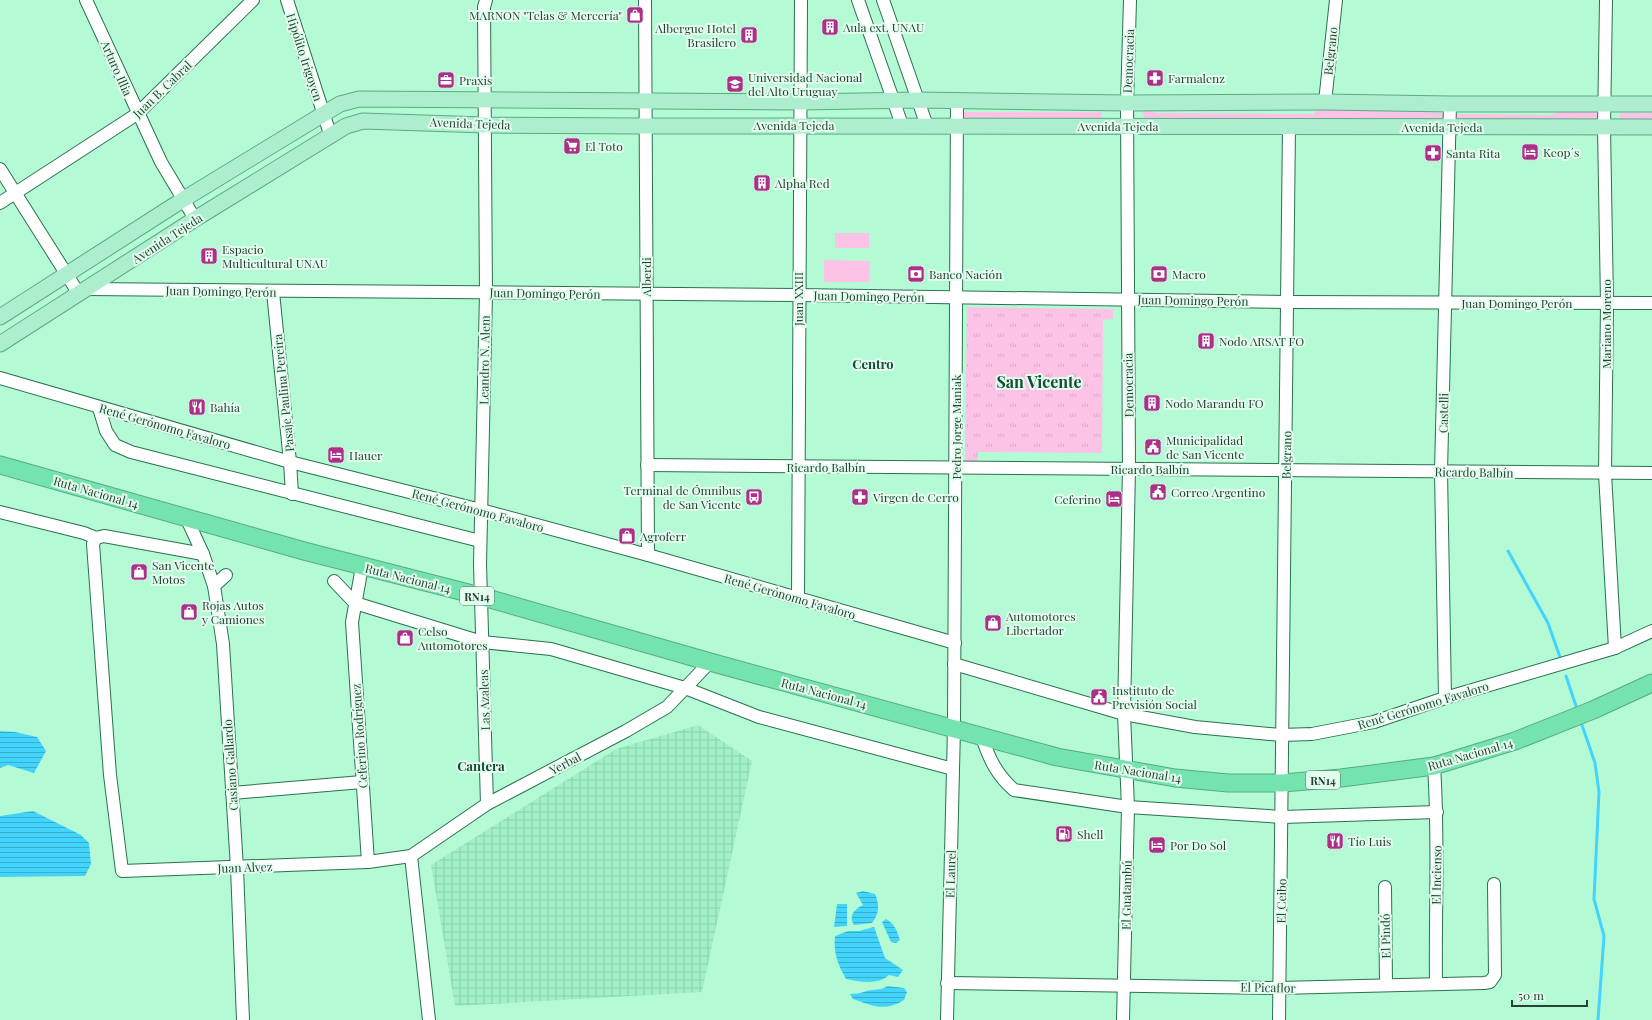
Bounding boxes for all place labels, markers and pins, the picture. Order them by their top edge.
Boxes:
shop icon: MARNON "Telas & Mercería" [625,5,645,25]
place label: MARNON "Telas & Mercería" [469,7,622,23]
building icon: Aula ext. UNAU [820,17,840,37]
place label: Aula ext. UNAU [842,19,924,35]
place label: Albergue Hotel Brasilero [654,20,737,50]
building icon: Albergue Hotel Brasilero [739,25,759,45]
pharmacy icon: Farmalenz [1145,68,1165,88]
place label: Universidad Nacional del Alto Uruguay [748,69,863,99]
office icon: Praxis [436,70,456,90]
place label: Farmalenz [1168,70,1225,86]
place label: Praxis [459,72,492,88]
school or university icon: Universidad Nacional del Alto Uruguay [725,74,745,94]
supermarket icon: El Toto [562,136,582,156]
place label: El Toto [585,138,623,154]
hotel icon: Keop´s [1520,142,1540,162]
pharmacy icon: Santa Rita [1423,143,1443,163]
place label: Keop´s [1543,144,1579,160]
place label: Santa Rita [1446,145,1500,161]
building icon: Alpha Red [752,173,772,193]
place label: Alpha Red [774,175,830,191]
place label: Espacio Multicultural UNAU [222,241,328,271]
building icon: Espacio Multicultural UNAU [199,246,219,266]
bank icon: Banco Nación [906,264,926,284]
bank icon: Macro [1149,264,1169,284]
place label: Banco Nación [929,266,1002,282]
place label: Macro [1172,266,1206,282]
building icon: Nodo ARSAT FO [1196,331,1216,351]
place label: Nodo ARSAT FO [1219,333,1304,349]
building icon: Nodo Marandu FO [1142,393,1162,413]
place label: Nodo Marandu FO [1165,395,1264,411]
restaurant icon: Bahía [187,397,207,417]
place label: Bahía [210,399,240,415]
place label: Municipalidad de San Vicente [1166,432,1244,462]
public building icon: Municipalidad de San Vicente [1143,437,1163,457]
hotel icon: Hauer [326,445,346,465]
place label: Hauer [349,447,383,463]
place label: Terminal de Ómnibus de San Vicente [624,482,741,512]
public building icon: Correo Argentino [1148,482,1168,502]
place label: Correo Argentino [1171,484,1266,500]
bus stop icon: Terminal de Ómnibus de San Vicente [744,487,764,507]
pharmacy icon: Virgen de Cerro [850,487,870,507]
place label: Virgen de Cerro [872,489,959,505]
hotel icon: Ceferino [1104,489,1124,509]
place label: Ceferino [1054,491,1101,507]
shop icon: Agroferr [617,526,637,546]
place label: Agroferr [639,528,687,544]
place label: San Vicente Motos [152,557,214,587]
shop icon: San Vicente Motos [129,562,149,582]
place label: Rojas Autos y Camiones [201,597,264,627]
shop icon: Rojas Autos y Camiones [179,602,199,622]
place label: Automotores Libertador [1005,608,1076,638]
shop icon: Automotores Libertador [983,613,1003,633]
place label: Celso Automotores [417,623,488,653]
shop icon: Celso Automotores [395,628,415,648]
place label: Instituto de Previsión Social [1112,682,1198,712]
public building icon: Instituto de Previsión Social [1089,687,1109,707]
fuel station icon: Shell [1054,824,1074,844]
place label: Shell [1077,826,1104,842]
restaurant icon: Tío Luis [1325,831,1345,851]
place label: Tío Luis [1348,833,1391,849]
hotel icon: Por Do Sol [1147,835,1167,855]
place label: Por Do Sol [1170,837,1227,853]

